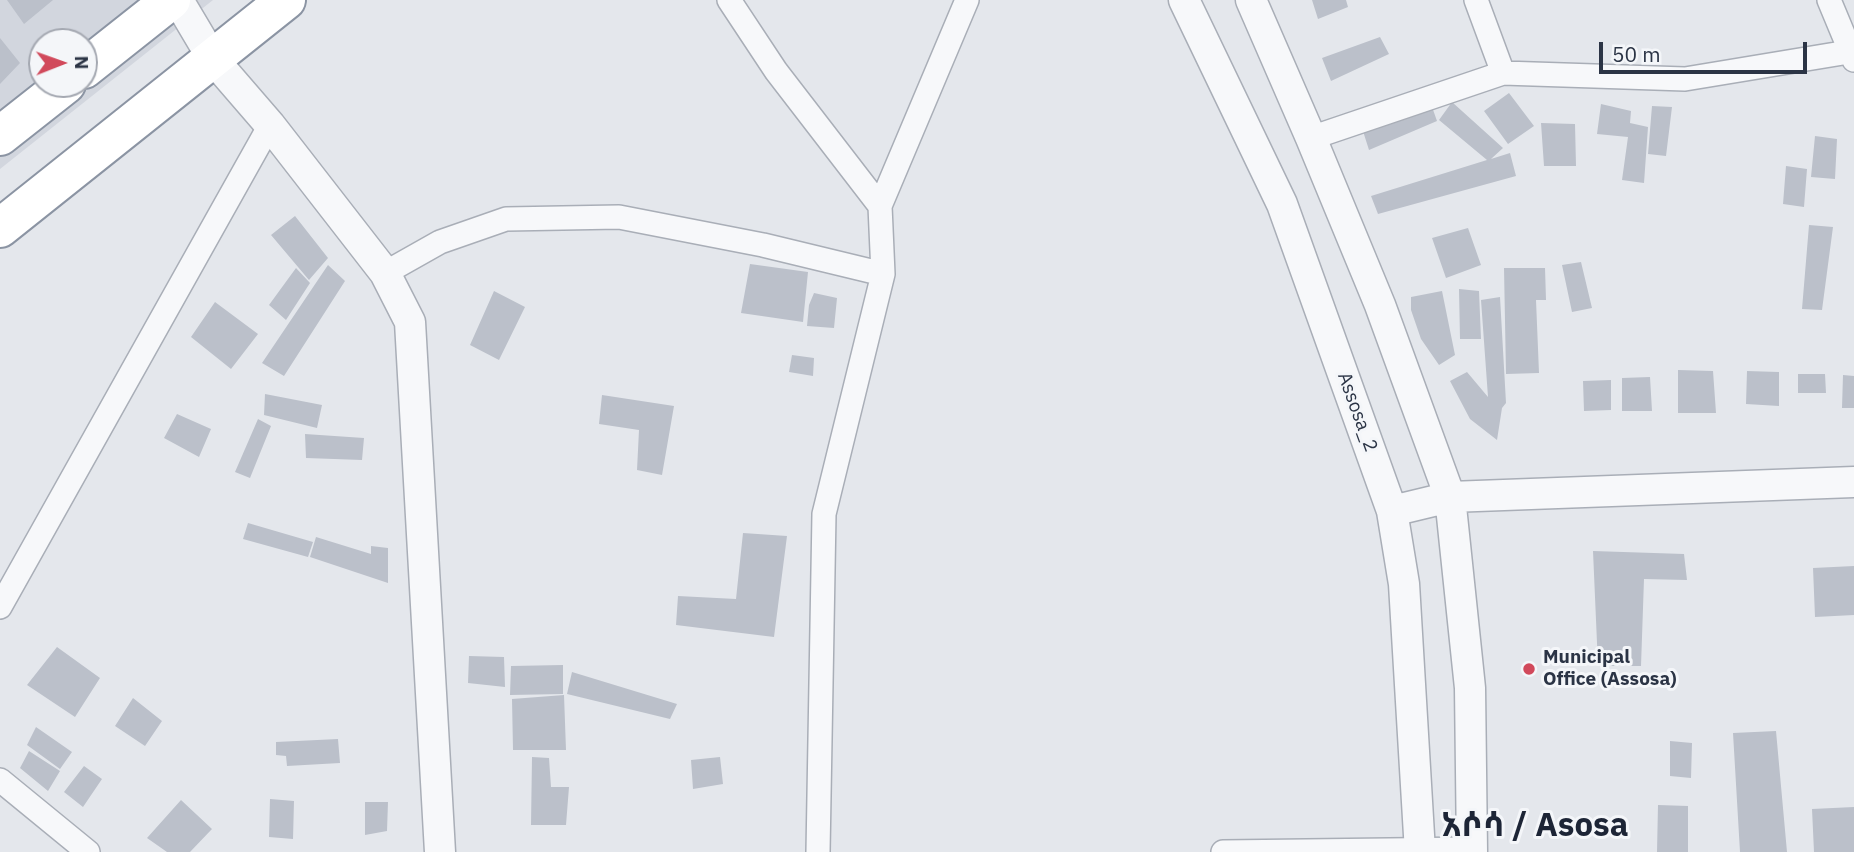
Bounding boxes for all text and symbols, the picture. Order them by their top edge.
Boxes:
north arrow [28,28,98,98]
scale bar [1602,28,1810,72]
text: 50 m [1612,40,1661,68]
text: N [70,56,94,70]
street label: Assosa_2 [1332,369,1382,455]
place label: Municipal Office (Assosa) [1543,647,1677,691]
marker: Municipal Office (Assosa) [1521,661,1537,677]
district label: አሶሳ / Asosa [1442,806,1628,846]

